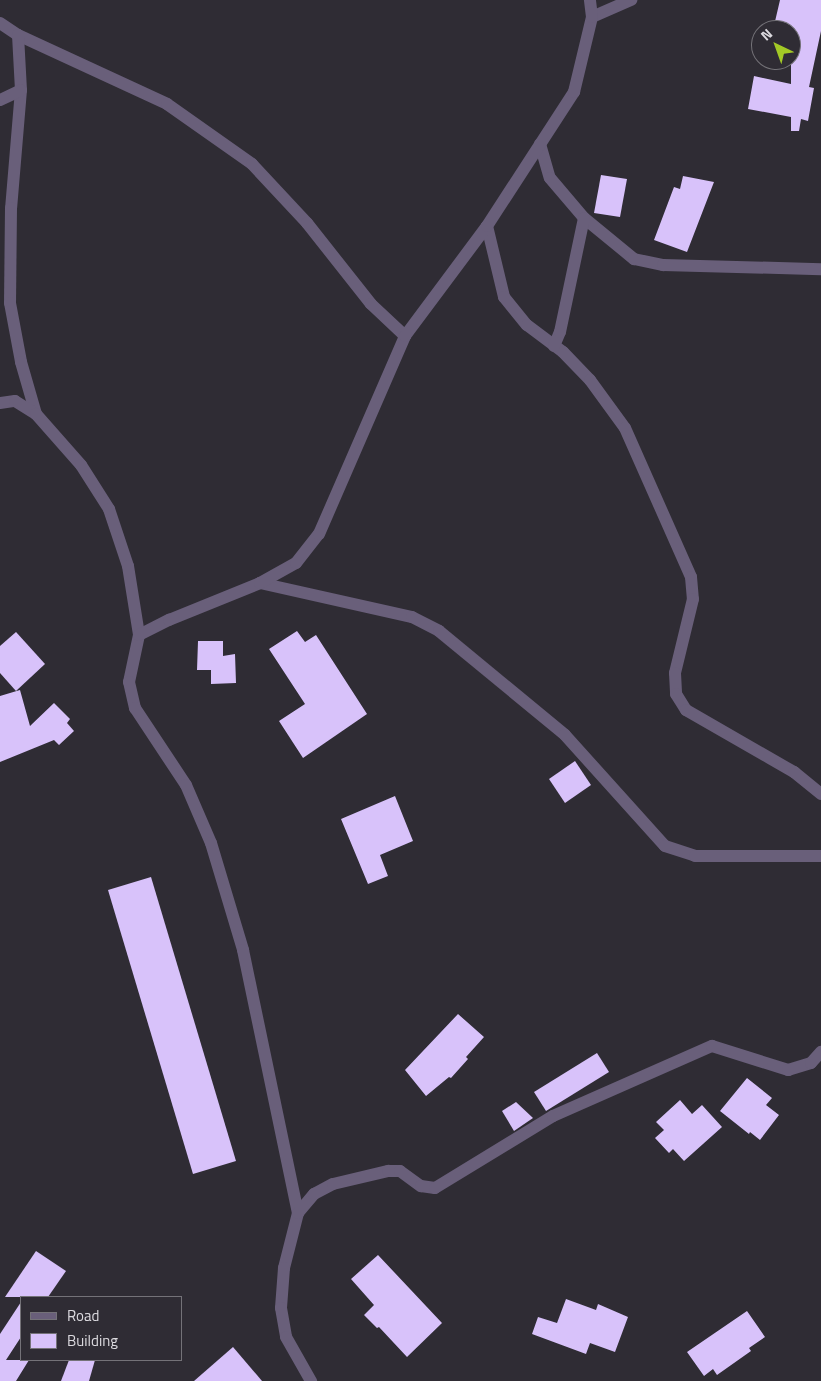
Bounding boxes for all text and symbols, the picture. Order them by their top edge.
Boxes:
north arrow [751,20,801,70]
text: N [756,23,777,45]
legend [20,1296,182,1361]
text: Road [67,1304,99,1327]
text: Building [67,1329,118,1352]

